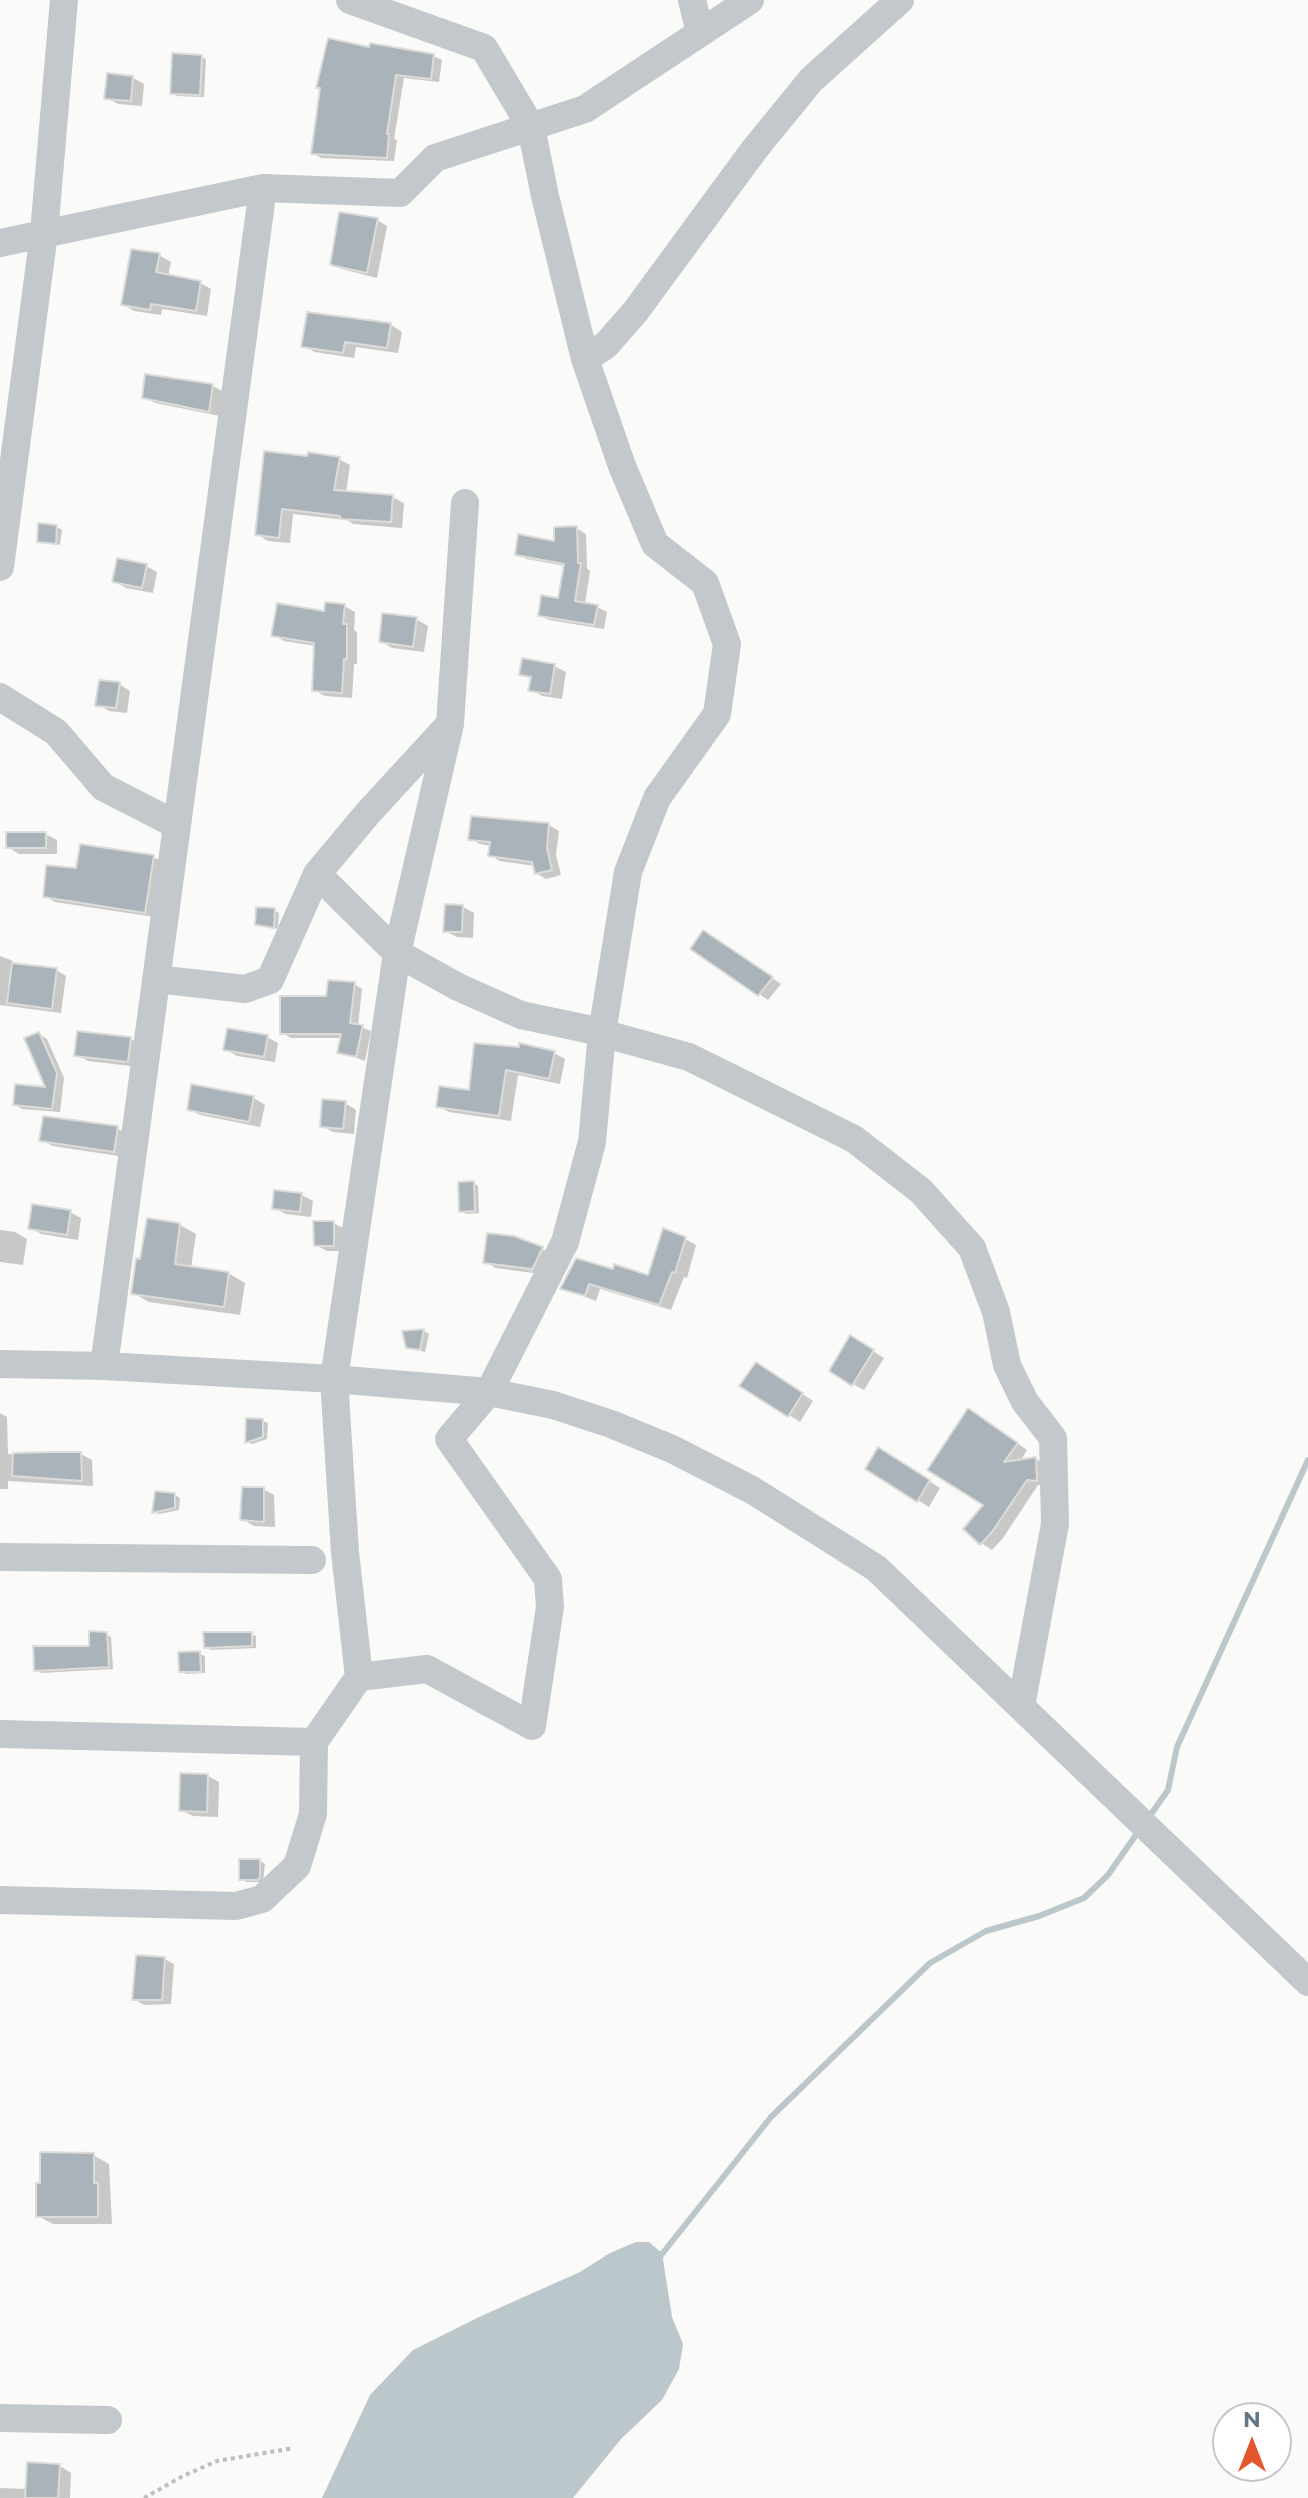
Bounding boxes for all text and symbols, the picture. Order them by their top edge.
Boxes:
north arrow [1212,2402,1292,2482]
text: N [1243,2406,1261,2433]

